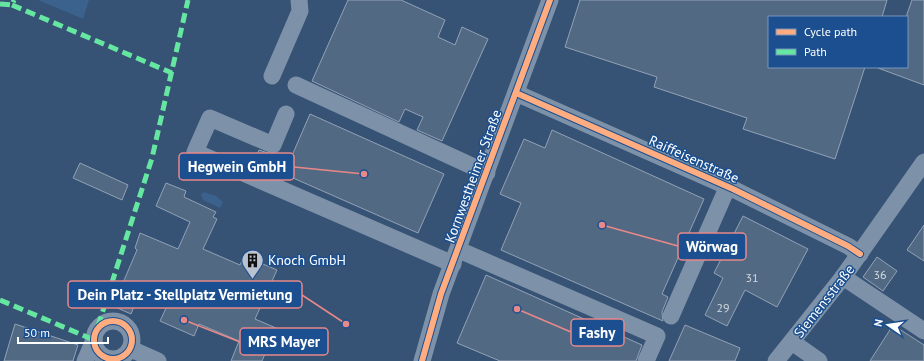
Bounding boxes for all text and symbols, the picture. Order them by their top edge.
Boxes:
legend [768,16,908,68]
text: Cycle path [804,24,857,39]
text: Path [804,44,827,59]
street label: Kornwestheimer Straße [441,107,505,245]
street label: Raiffeisenstraße [646,131,742,187]
callout: Hegwein GmbH [179,153,294,180]
text: Hegwein GmbH [188,157,286,176]
callout: Wörwag [678,233,746,260]
text: Wörwag [686,237,738,256]
building icon: Knoch GmbH [240,247,266,280]
place label: Knoch GmbH [268,251,346,269]
street label: Siemensstraße [790,261,858,341]
house number: 36 [873,267,887,282]
house number: 31 [745,270,759,285]
callout: Dein Platz - Stellplatz Vermietung [68,281,302,308]
text: Dein Platz - Stellplatz Vermietung [77,285,293,304]
house number: 29 [716,300,730,315]
north arrow [868,305,908,345]
text: N [871,318,886,328]
scale bar [18,319,108,345]
callout: Fashy [571,319,624,346]
text: Fashy [579,323,616,342]
text: 50 m [24,325,50,340]
callout: MRS Mayer [240,328,328,355]
text: MRS Mayer [248,332,321,351]

